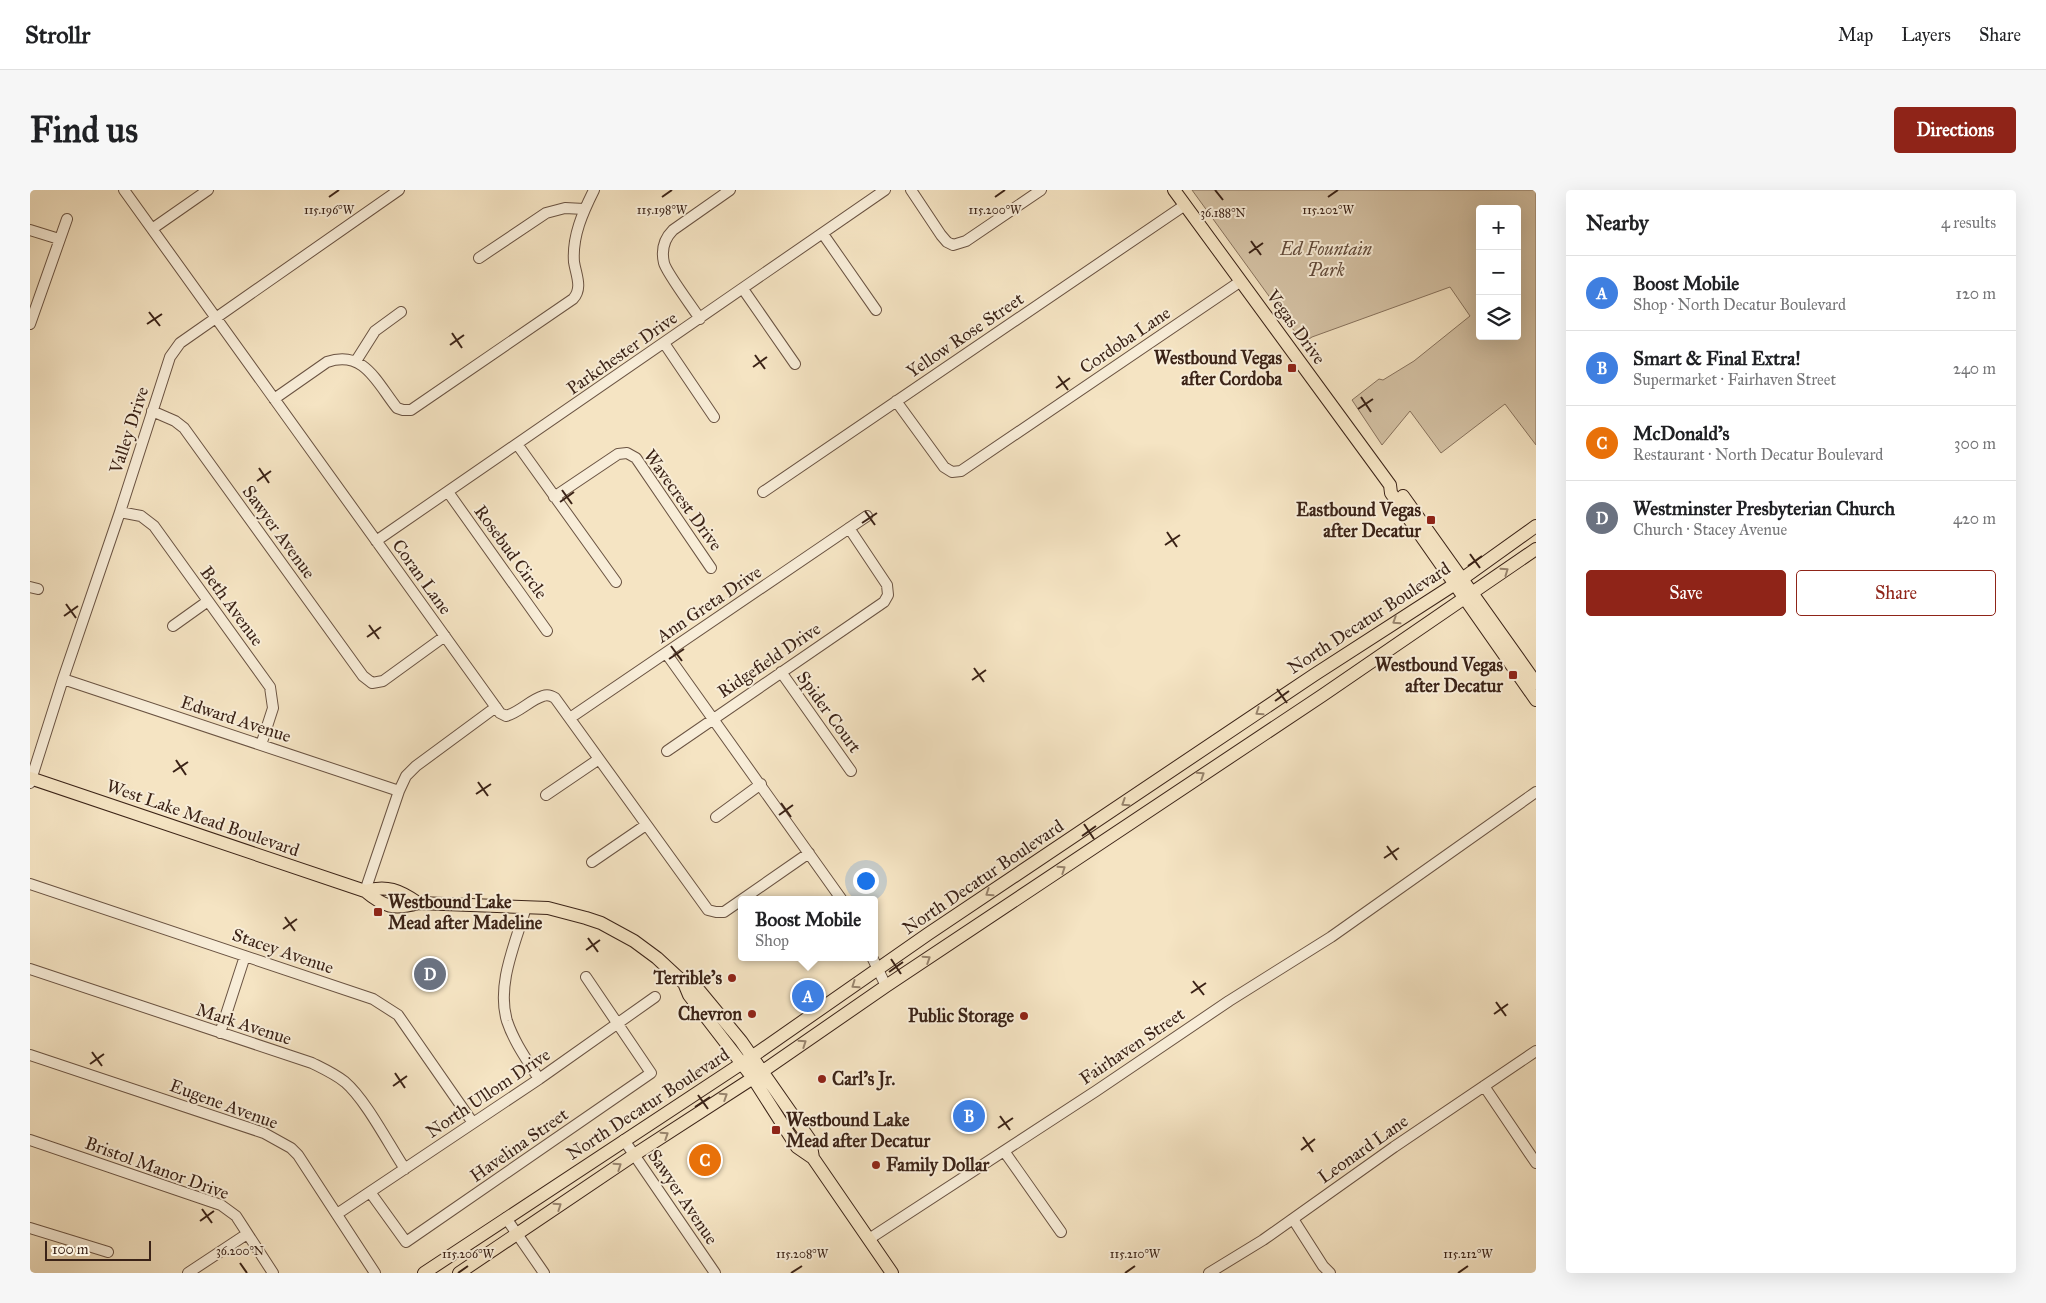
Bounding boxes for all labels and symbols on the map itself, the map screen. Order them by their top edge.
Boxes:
text: 115.196°W [304,203,355,217]
text: 115.198°W [637,203,688,217]
text: 115.200°W [969,203,1022,217]
text: 115.202°W [1302,203,1354,217]
text: 36.188°N [1200,206,1246,220]
park label: Ed Fountain Park [1279,238,1373,281]
street label: Vegas Drive [1260,285,1330,369]
street label: Yellow Rose Street [902,287,1028,382]
street label: Cordoba Lane [1075,302,1175,378]
street label: Parkchester Drive [562,307,682,399]
place label: Westbound Vegas after Cordoba [1154,347,1282,390]
marker: Westbound Vegas after Cordoba [1286,362,1298,374]
street label: Valley Drive [104,384,153,477]
street label: Wavecrest Drive [639,445,727,555]
street label: Sawyer Avenue [238,481,320,583]
place label: Eastbound Vegas after Decatur [1296,499,1422,542]
street label: Rosebud Circle [470,501,552,603]
marker: Eastbound Vegas after Decatur [1425,514,1437,526]
street label: Coran Lane [387,535,457,619]
street label: North Decatur Boulevard [1284,557,1454,679]
street label: Ann Greta Drive [651,561,766,648]
street label: Beth Avenue [196,562,268,650]
one-way arrow [1499,568,1509,577]
one-way arrow [1393,615,1402,625]
street label: Ridgefield Drive [713,617,825,703]
place label: Westbound Vegas after Decatur [1375,654,1504,697]
street label: Spider Court [792,667,866,758]
marker: Westbound Vegas after Decatur [1507,669,1519,681]
street label: Edward Avenue [178,691,294,747]
one-way arrow [1256,706,1265,715]
one-way arrow [1196,772,1205,781]
street label: West Lake Mead Boulevard [104,775,302,861]
one-way arrow [1121,797,1130,806]
street label: North Decatur Boulevard [898,815,1068,939]
one-way arrow [1057,865,1066,875]
your location [853,868,879,894]
one-way arrow [985,886,994,896]
place label: Westbound Lake Mead after Madeline [388,891,543,934]
marker: Westbound Lake Mead after Madeline [372,906,384,918]
street label: Stacey Avenue [229,923,337,979]
pin: D [414,955,446,993]
one-way arrow [921,956,930,965]
place label: Terrible's [652,967,722,989]
marker: Terrible's [726,972,738,984]
pin: A [792,977,824,1015]
one-way arrow [851,979,861,988]
street label: Mark Avenue [194,998,294,1050]
street label: Fairhaven Street [1075,1002,1189,1089]
place label: Chevron [678,1003,742,1025]
place label: Public Storage [908,1005,1014,1028]
marker: Chevron [746,1008,758,1020]
marker: Public Storage [1018,1010,1030,1022]
one-way arrow [798,1040,807,1049]
street label: North Ullom Drive [422,1043,554,1143]
street label: North Decatur Boulevard [563,1043,733,1165]
place label: Carl's Jr. [832,1068,895,1091]
marker: Carl's Jr. [816,1073,828,1085]
street label: Eugene Avenue [167,1074,281,1135]
one-way arrow [719,1093,728,1103]
pin: B [953,1097,985,1135]
street label: Havelina Street [466,1103,573,1187]
place label: Westbound Lake Mead after Decatur [786,1109,931,1152]
street label: Leonard Lane [1314,1110,1412,1188]
marker: Westbound Lake Mead after Decatur [770,1124,782,1136]
street label: Bristol Manor Drive [82,1132,232,1204]
one-way arrow [659,1132,669,1141]
pin: C [689,1141,721,1179]
street label: Sawyer Avenue [643,1145,723,1249]
place label: Family Dollar [886,1154,991,1177]
marker: Family Dollar [870,1159,882,1171]
one-way arrow [612,1163,622,1172]
one-way arrow [552,1203,561,1212]
scale bar [45,1238,151,1261]
text: 36.200°N [216,1244,264,1258]
text: 115.206°W [442,1247,495,1261]
text: 115.208°W [776,1247,829,1261]
text: 115.210°W [1110,1247,1161,1261]
text: 115.212°W [1443,1247,1493,1261]

